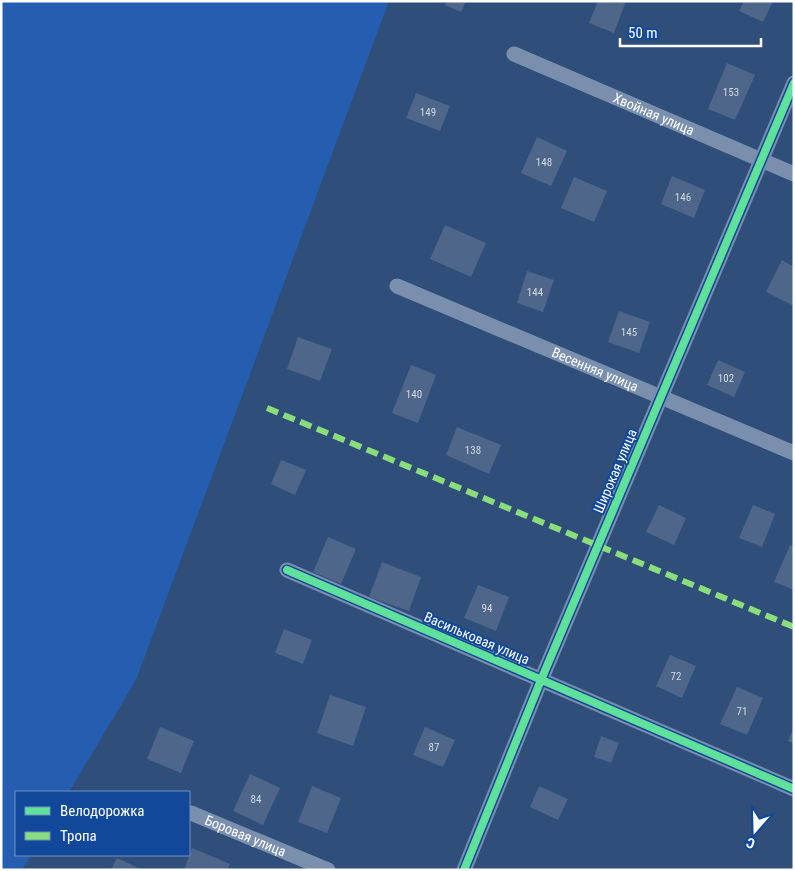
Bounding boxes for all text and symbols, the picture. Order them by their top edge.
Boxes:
scale bar [620,15,761,47]
text: 50 m [628,24,658,42]
house number: 153 [723,86,739,99]
street label: Хвойная улица [611,89,697,138]
house number: 149 [420,106,436,119]
house number: 148 [536,156,552,169]
house number: 146 [675,191,691,204]
house number: 144 [527,286,544,299]
house number: 145 [621,326,637,339]
street label: Весенняя улица [550,344,641,395]
house number: 102 [718,372,734,385]
house number: 140 [406,388,422,401]
street label: Широкая улица [590,427,640,515]
house number: 138 [465,444,481,457]
house number: 94 [482,602,493,615]
street label: Васильковая улица [422,609,532,667]
house number: 72 [671,670,681,683]
house number: 71 [737,705,747,718]
house number: 87 [429,741,439,754]
legend [15,791,190,856]
house number: 84 [251,793,262,806]
text: Велодорожка [60,802,145,820]
north arrow [730,806,780,856]
street label: Боровая улица [203,812,288,860]
text: Тропа [60,827,97,845]
text: С [744,834,757,852]

